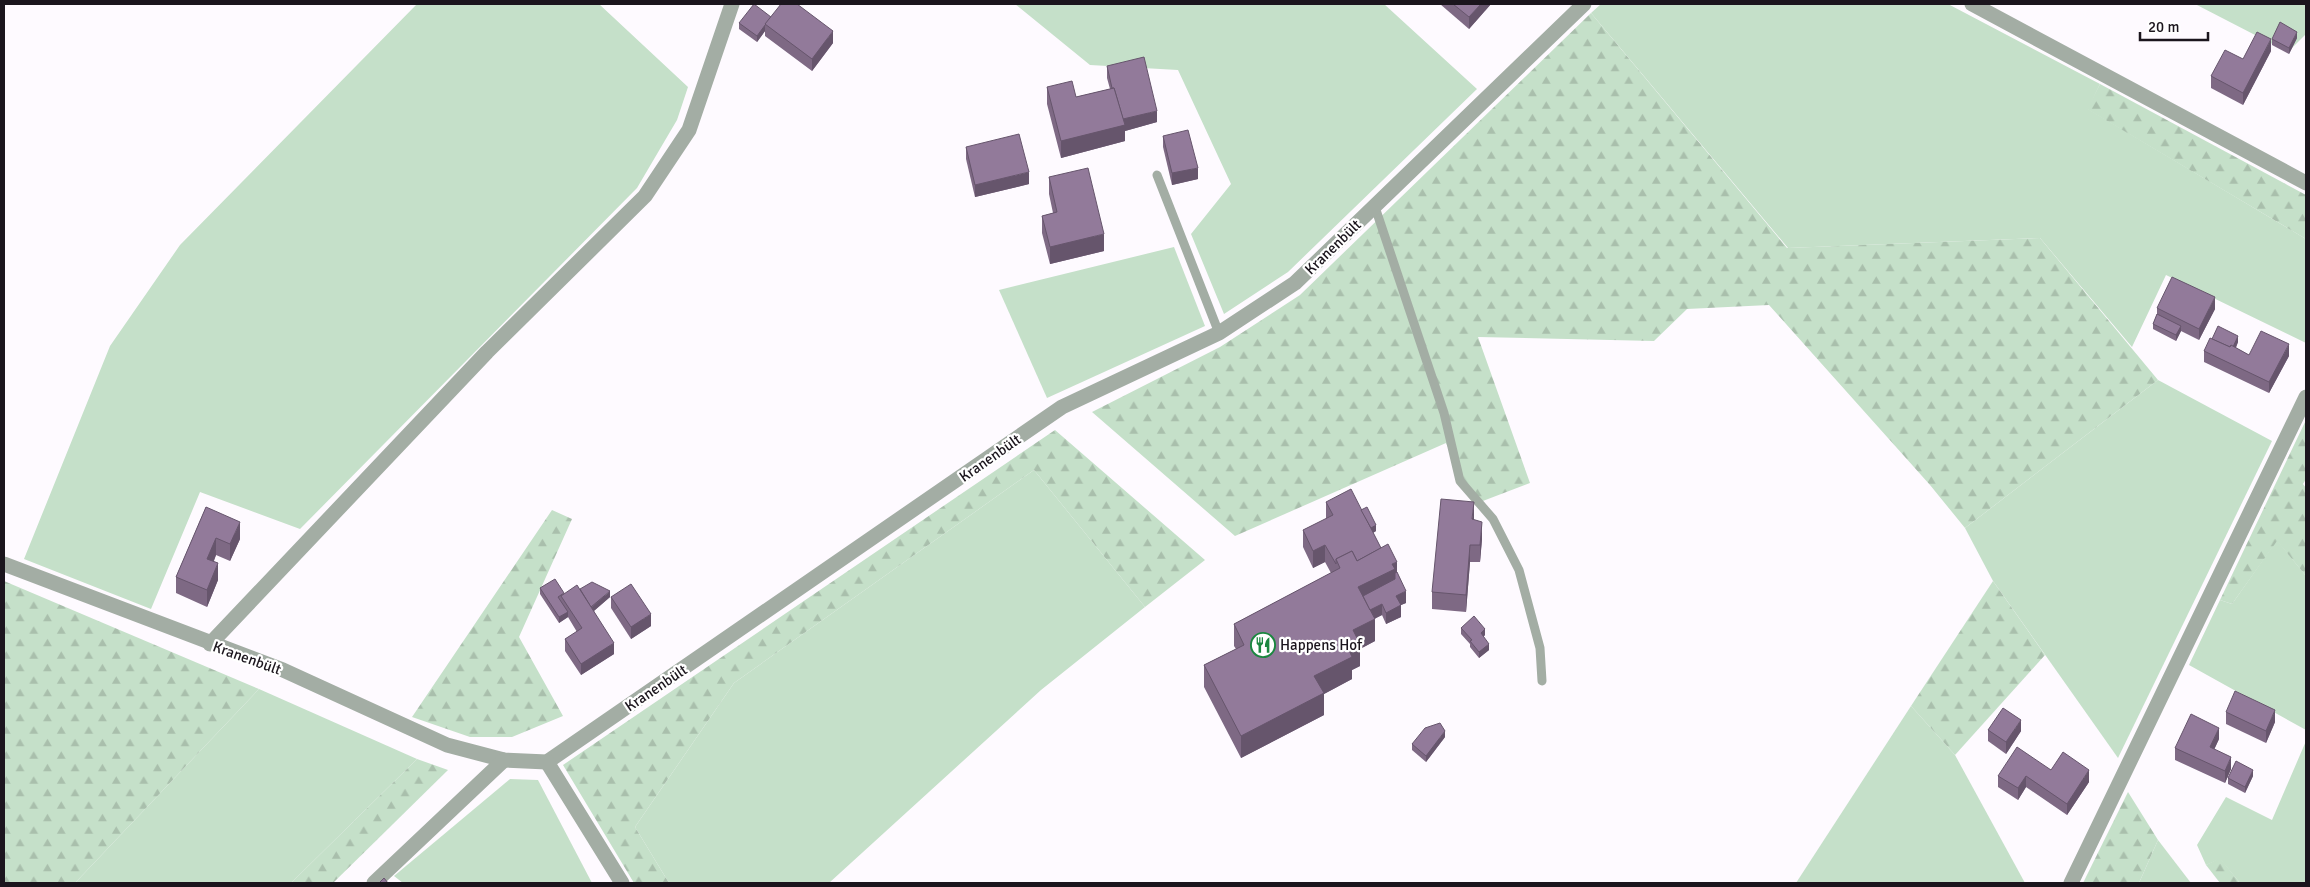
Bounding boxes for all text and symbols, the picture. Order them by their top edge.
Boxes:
scale bar [2140,10,2208,42]
text: 20 m [2148,18,2179,36]
street label: Kranenbült [1301,216,1365,278]
street label: Kranenbült [956,430,1024,486]
restaurant icon: Happens Hof [1250,632,1276,658]
place label: Happens Hof [1280,636,1363,654]
street label: Kranenbült [210,637,284,679]
street label: Kranenbült [621,661,691,715]

